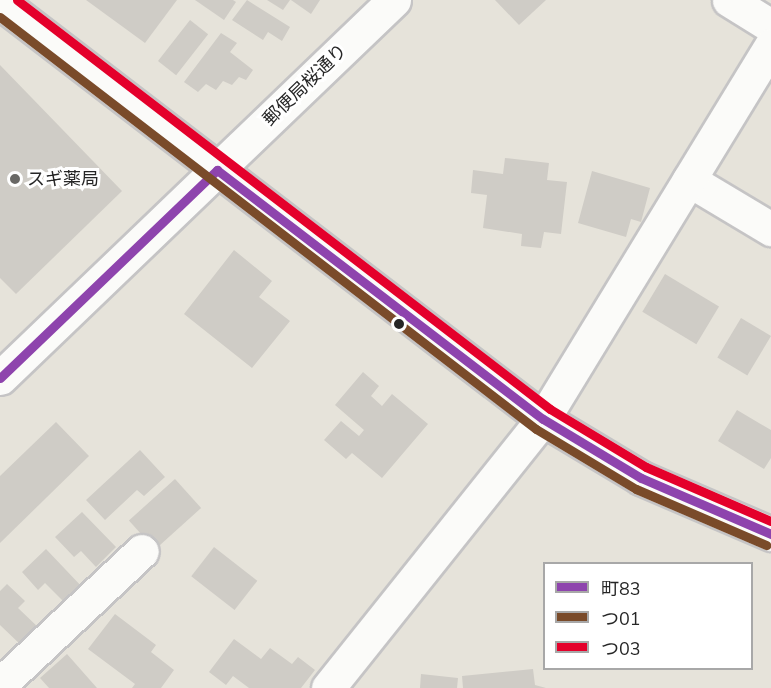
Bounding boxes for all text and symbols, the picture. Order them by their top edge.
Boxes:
street label: 郵便局桜通り [259,40,351,130]
place label: スギ薬局 [27,168,99,190]
marker: スギ薬局 [8,172,22,186]
unlabelled marker [393,318,405,330]
legend [543,562,753,670]
text: 町83 [601,577,641,601]
text: つ01 [601,607,641,631]
text: つ03 [601,637,641,661]

